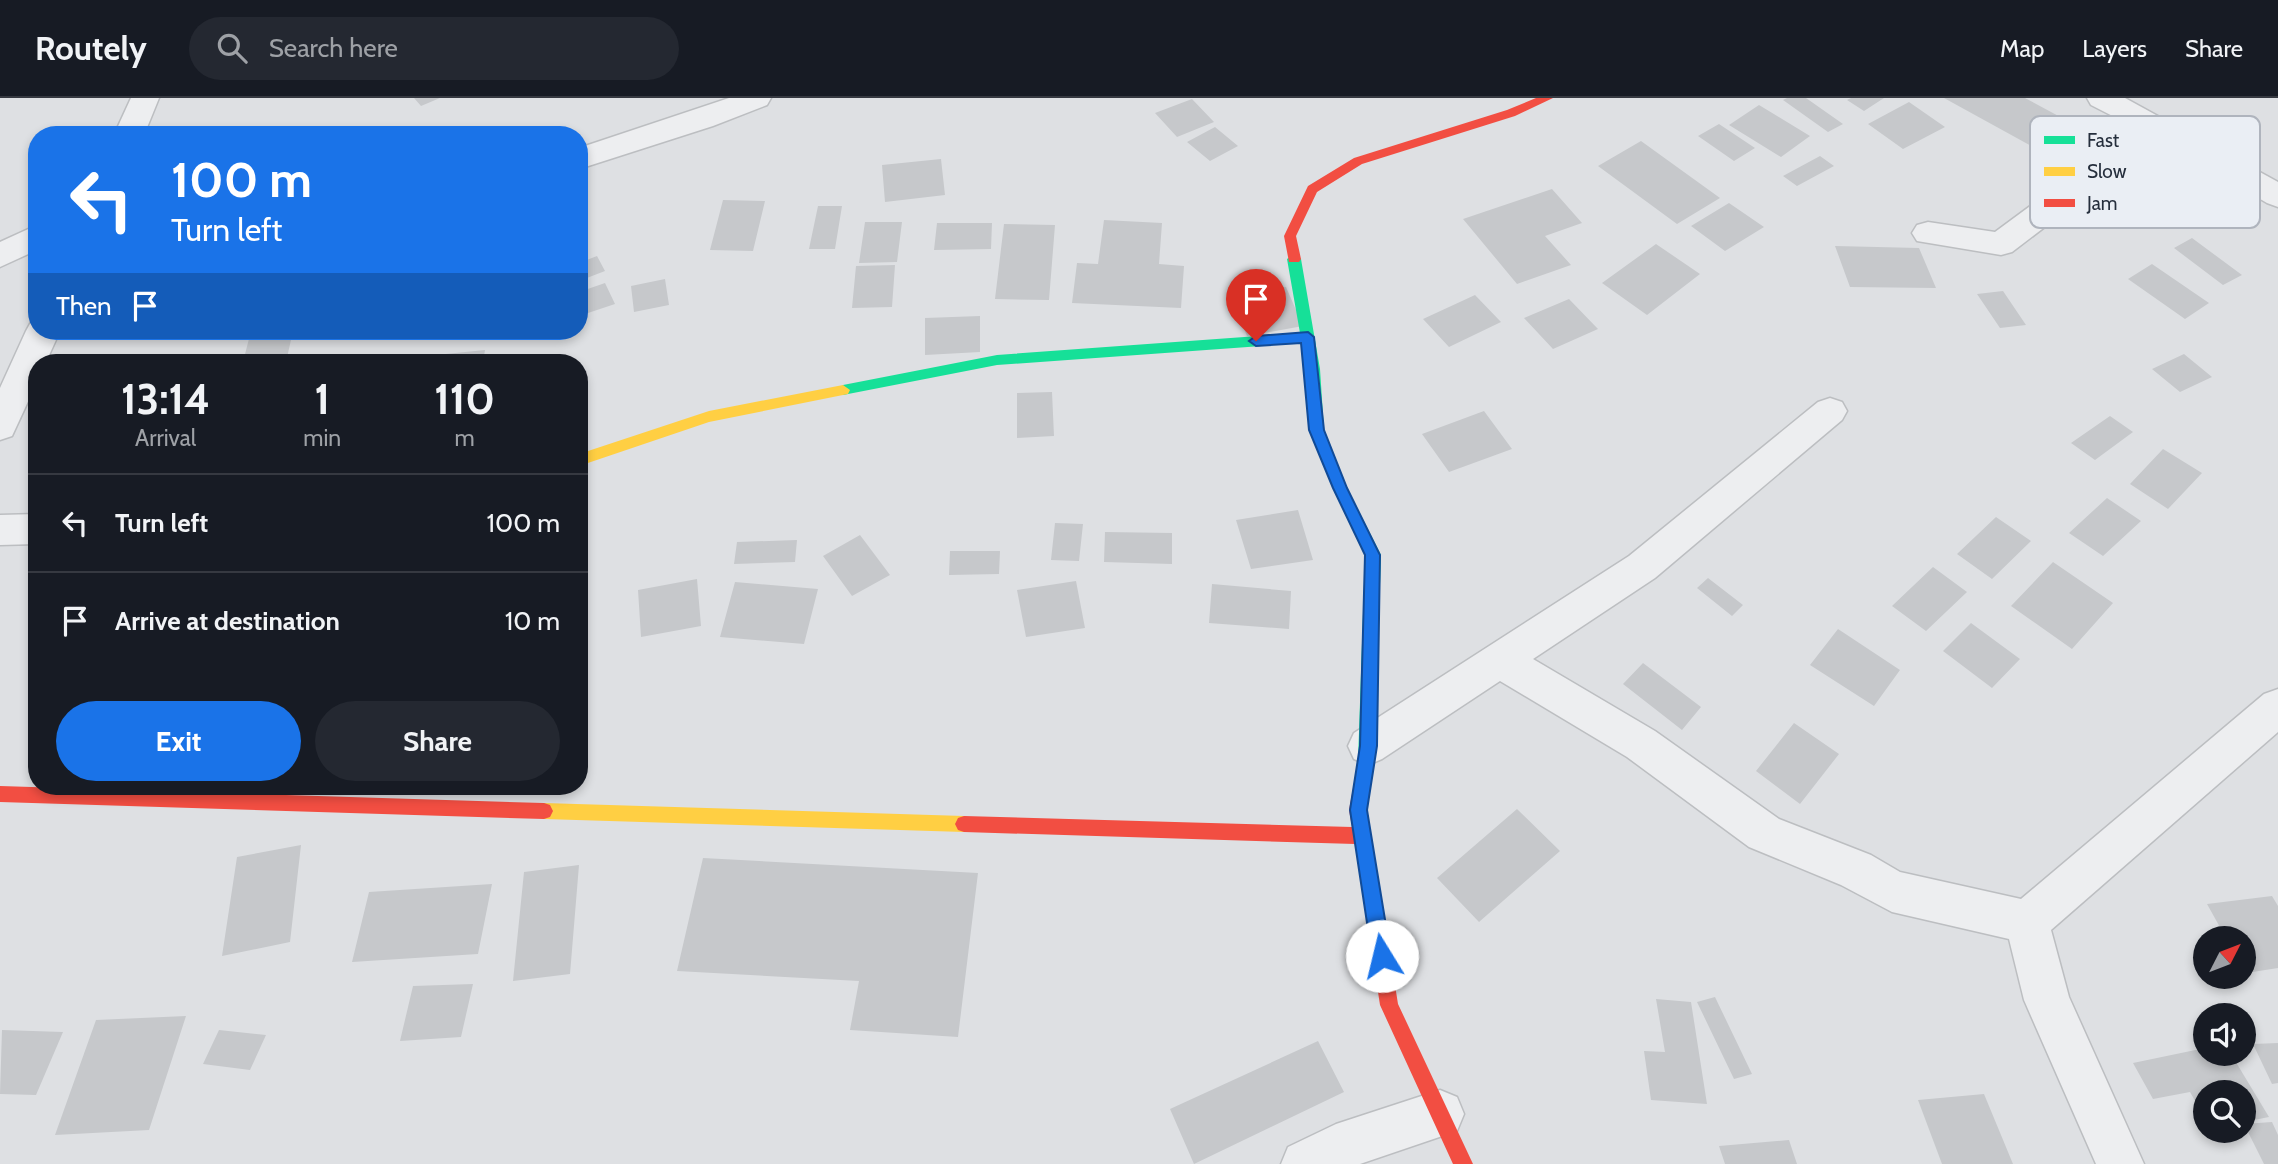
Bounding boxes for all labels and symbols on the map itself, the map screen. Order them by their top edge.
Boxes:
legend [2030,116,2260,228]
text: Fast [2087,129,2120,152]
text: Slow [2087,160,2127,183]
text: Jam [2086,192,2117,215]
pin [1226,269,1286,341]
position arrow [1345,919,1419,993]
north arrow [2193,926,2256,989]

